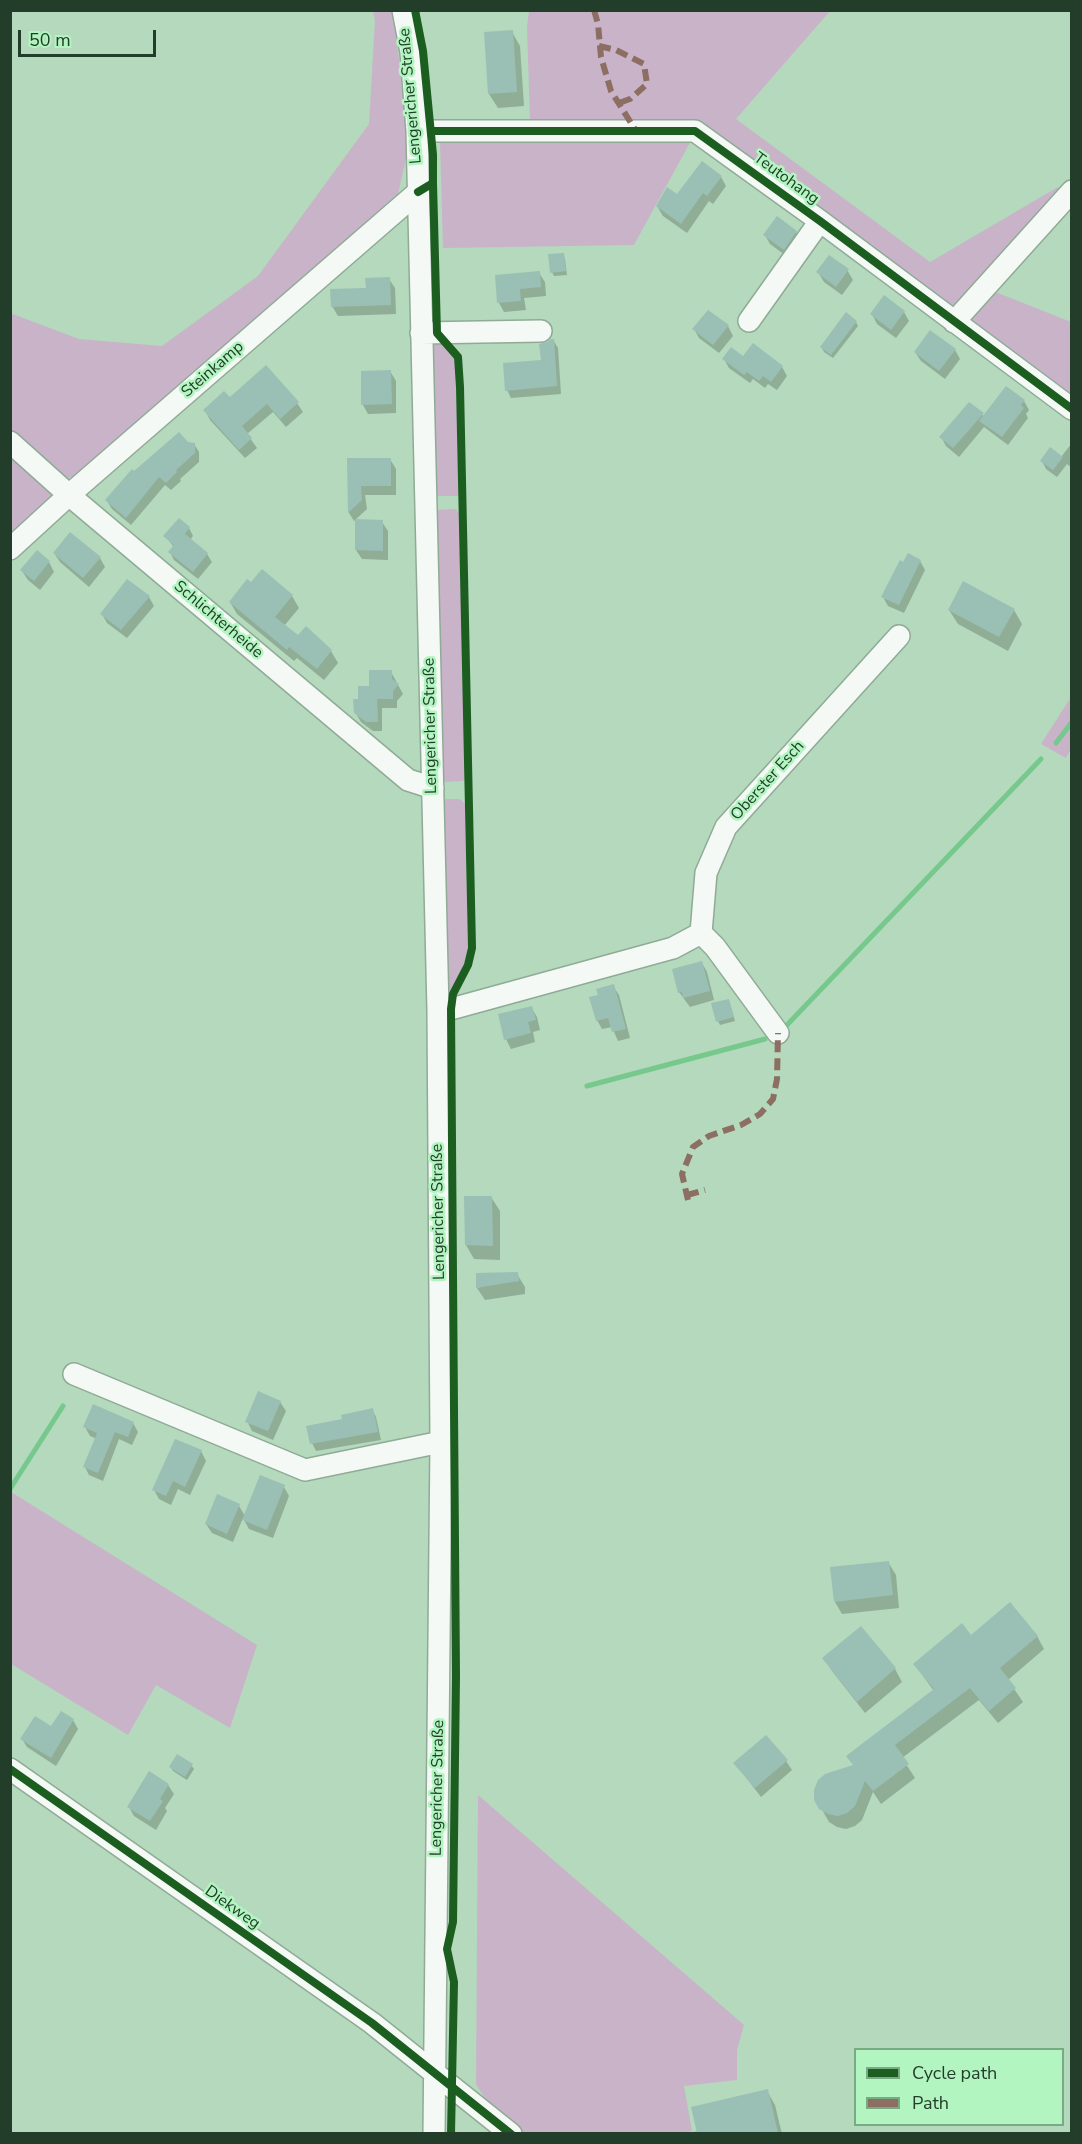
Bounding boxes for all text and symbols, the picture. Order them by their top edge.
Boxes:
scale bar [21,18,159,56]
street label: Lengericher Straße [395,27,427,165]
text: 50 m [29,28,71,52]
street label: Teutohang [749,149,823,209]
street label: Steinkamp [178,338,248,402]
street label: Schlichterheide [170,577,266,663]
street label: Lengericher Straße [420,658,442,794]
street label: Oberster Esch [727,737,809,825]
street label: Lengericher Straße [428,1144,450,1280]
street label: Lengericher Straße [427,1720,449,1856]
street label: Diekweg [201,1882,263,1934]
legend [854,2048,1064,2126]
text: Cycle path [912,2061,997,2085]
text: Path [912,2091,949,2115]

